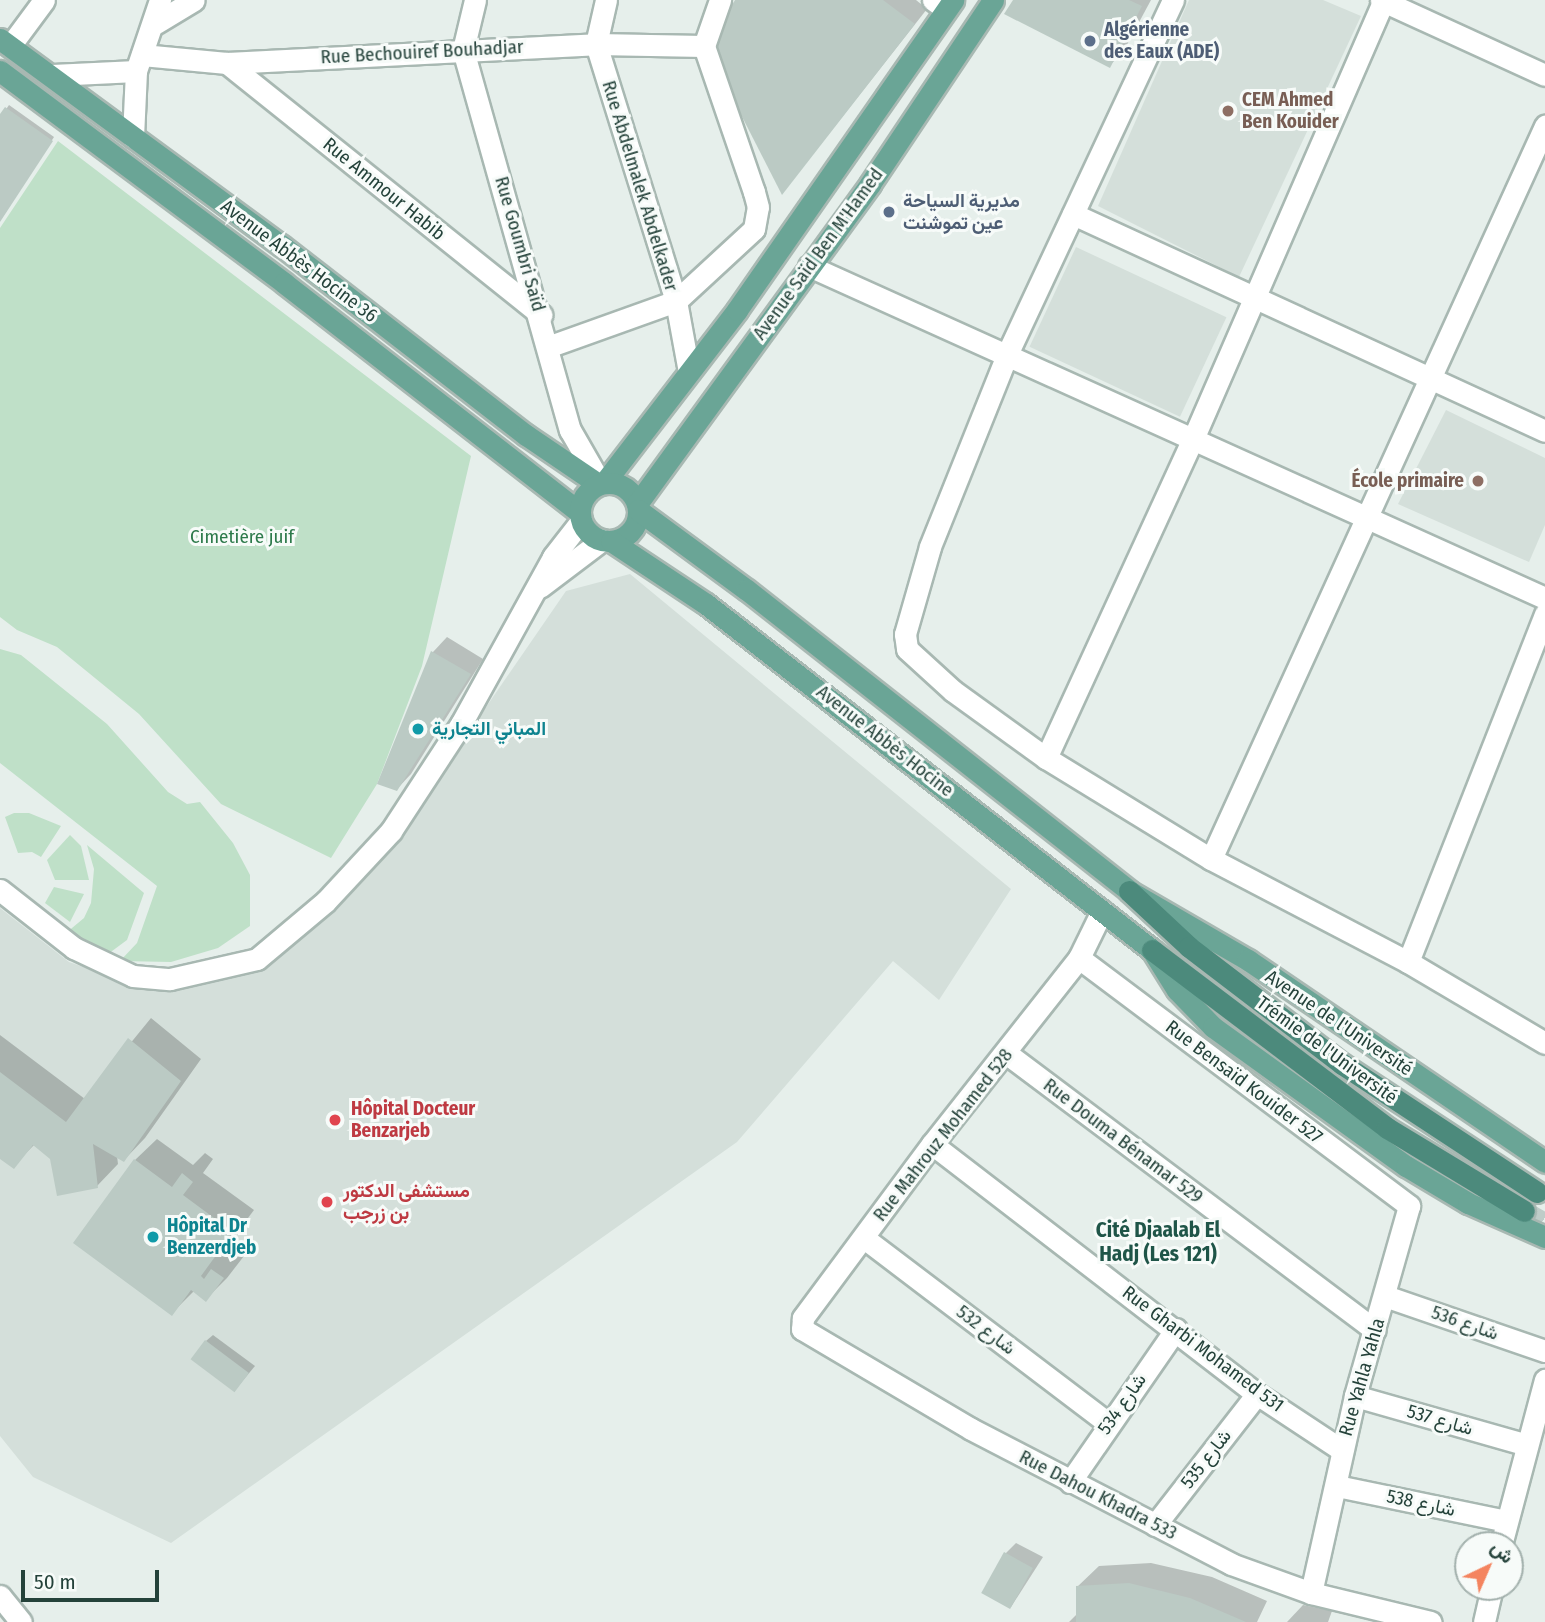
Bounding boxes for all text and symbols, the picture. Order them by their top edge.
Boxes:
place label: Algérienne des Eaux (ADE) [1104,19,1219,63]
marker: Algérienne des Eaux (ADE) [1082,33,1098,49]
street label: Rue Bechouiref Bouhadjar [320,35,524,69]
street label: Rue Abdelmalek Abdelkader [597,78,683,294]
place label: CEM Ahmed Ben Kouider [1242,89,1339,133]
marker: CEM Ahmed Ben Kouider [1220,103,1236,119]
street label: Rue Ammour Habib [318,133,450,245]
street label: Avenue Saïd Ben M'Hamed [748,164,888,344]
street label: Rue Goumbri Saïd [490,174,550,314]
place label: مديرية السياحة عين تموشنت [903,190,1020,234]
street label: Avenue Abbès Hocine 36 [216,195,382,327]
marker: مديرية السياحة عين تموشنت [881,204,897,220]
place label: École primaire [1352,470,1464,492]
marker: École primaire [1470,473,1486,489]
park label: Cimetière juif [190,526,294,548]
street label: Avenue Abbès Hocine [812,680,958,802]
place label: المباني التجارية [432,718,546,740]
marker: المباني التجارية [410,721,426,737]
street label: Avenue de l'Université [1261,965,1417,1081]
street label: Trémie de l'Université [1252,991,1402,1109]
street label: Rue Bensaïd Kouider 527 [1161,1016,1327,1148]
street label: Rue Mahrouz Mohamed 528 [868,1044,1018,1226]
street label: Rue Douma Bénamar 529 [1039,1074,1207,1208]
place label: Hôpital Docteur Benzarjeb [351,1098,475,1142]
marker: Hôpital Docteur Benzarjeb [325,1110,345,1130]
place label: مستشفى الدكتور بن زرجب [343,1180,470,1224]
marker: مستشفى الدكتور بن زرجب [317,1192,337,1212]
place label: Hôpital Dr Benzerdjeb [167,1215,256,1259]
district label: Cité Djaalab El Hadj (Les 121) [1096,1217,1220,1267]
marker: Hôpital Dr Benzerdjeb [145,1229,161,1245]
street label: Rue Gharbi Mohamed 531 [1118,1281,1288,1417]
street label: 532 شارع [952,1300,1020,1360]
street label: شارع 536 [1429,1301,1501,1345]
street label: Rue Yahla Yahla [1334,1315,1390,1439]
street label: 534 شارع [1093,1369,1151,1439]
street label: 537 شارع [1404,1400,1476,1440]
street label: 535 شارع [1176,1425,1236,1493]
street label: Rue Dahou Khadra 533 [1015,1445,1181,1545]
street label: 538 شارع [1385,1485,1457,1521]
north arrow [1454,1531,1524,1601]
text: ش [1486,1536,1519,1568]
scale bar [24,1556,163,1600]
text: 50 m [34,1569,76,1595]

